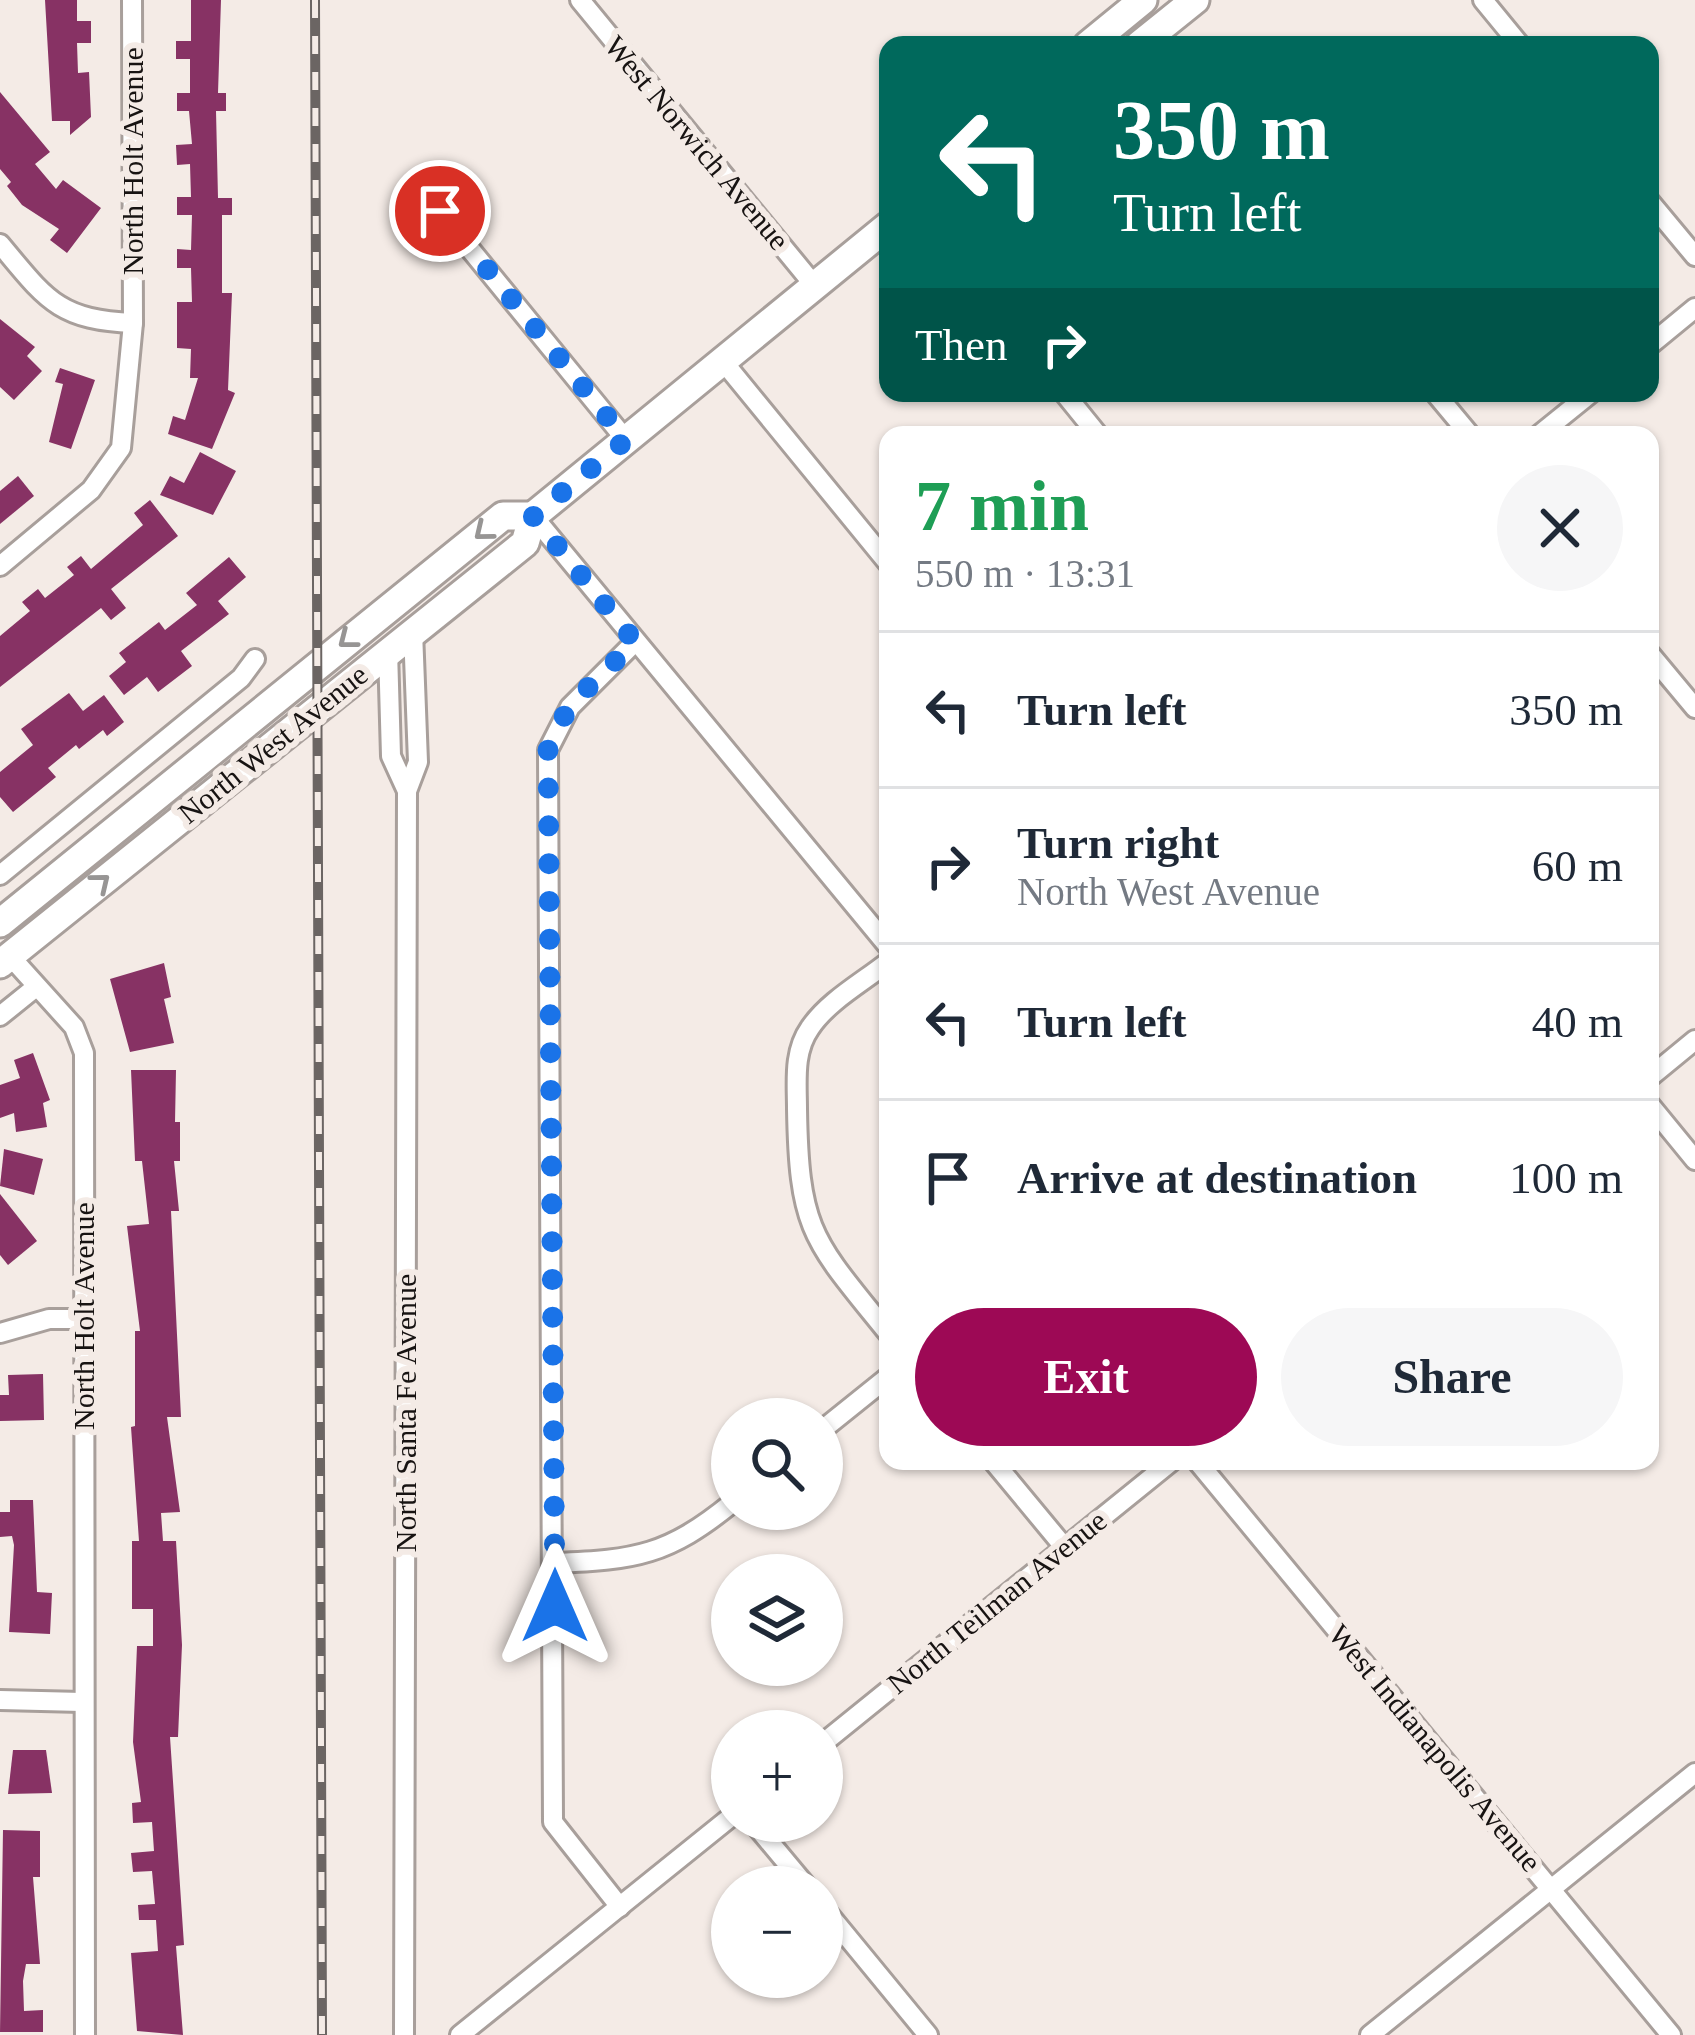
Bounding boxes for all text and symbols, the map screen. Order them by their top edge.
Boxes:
street label: West Norwich Avenue [598,29,796,256]
street label: North Holt Avenue [116,47,149,275]
icon: left [915,84,1071,240]
text: 350 m [1113,84,1330,177]
pin [389,160,491,262]
icon: arrive [407,178,473,244]
text: Turn left [1113,183,1302,243]
icon: right [1031,312,1097,378]
text: Then [915,320,1007,370]
button: close [1497,465,1623,591]
text: 7 min [915,466,1089,546]
one-way arrow [474,518,496,539]
text: 550 m · 13:31 [915,552,1135,595]
one-way arrow [339,626,361,647]
street label: North West Avenue [172,657,374,830]
icon: left [915,677,981,743]
text: Turn left [1017,685,1187,735]
text: 350 m [1509,685,1623,735]
text: Turn right [1017,818,1219,868]
icon: right [915,833,981,899]
text: 60 m [1532,841,1623,891]
text: North West Avenue [1017,870,1320,913]
one-way arrow [88,875,110,897]
icon: left [915,989,981,1055]
text: Turn left [1017,997,1187,1047]
text: 40 m [1532,997,1623,1047]
icon: arrive [915,1145,981,1211]
text: Arrive at destination [1017,1153,1417,1203]
text: 100 m [1509,1153,1623,1203]
street label: North Holt Avenue [67,1202,100,1430]
street label: North Santa Fe Avenue [389,1274,422,1552]
button: Exit [915,1308,1257,1446]
button: Share [1281,1308,1623,1446]
map controls [711,1398,843,1998]
button: search [711,1398,843,1530]
street label: North Teilman Avenue [881,1503,1113,1700]
position arrow [492,1543,618,1669]
button: layers [711,1554,843,1686]
street label: West Indianapolis Avenue [1322,1618,1548,1878]
button: + [711,1710,843,1842]
button: − [711,1866,843,1998]

